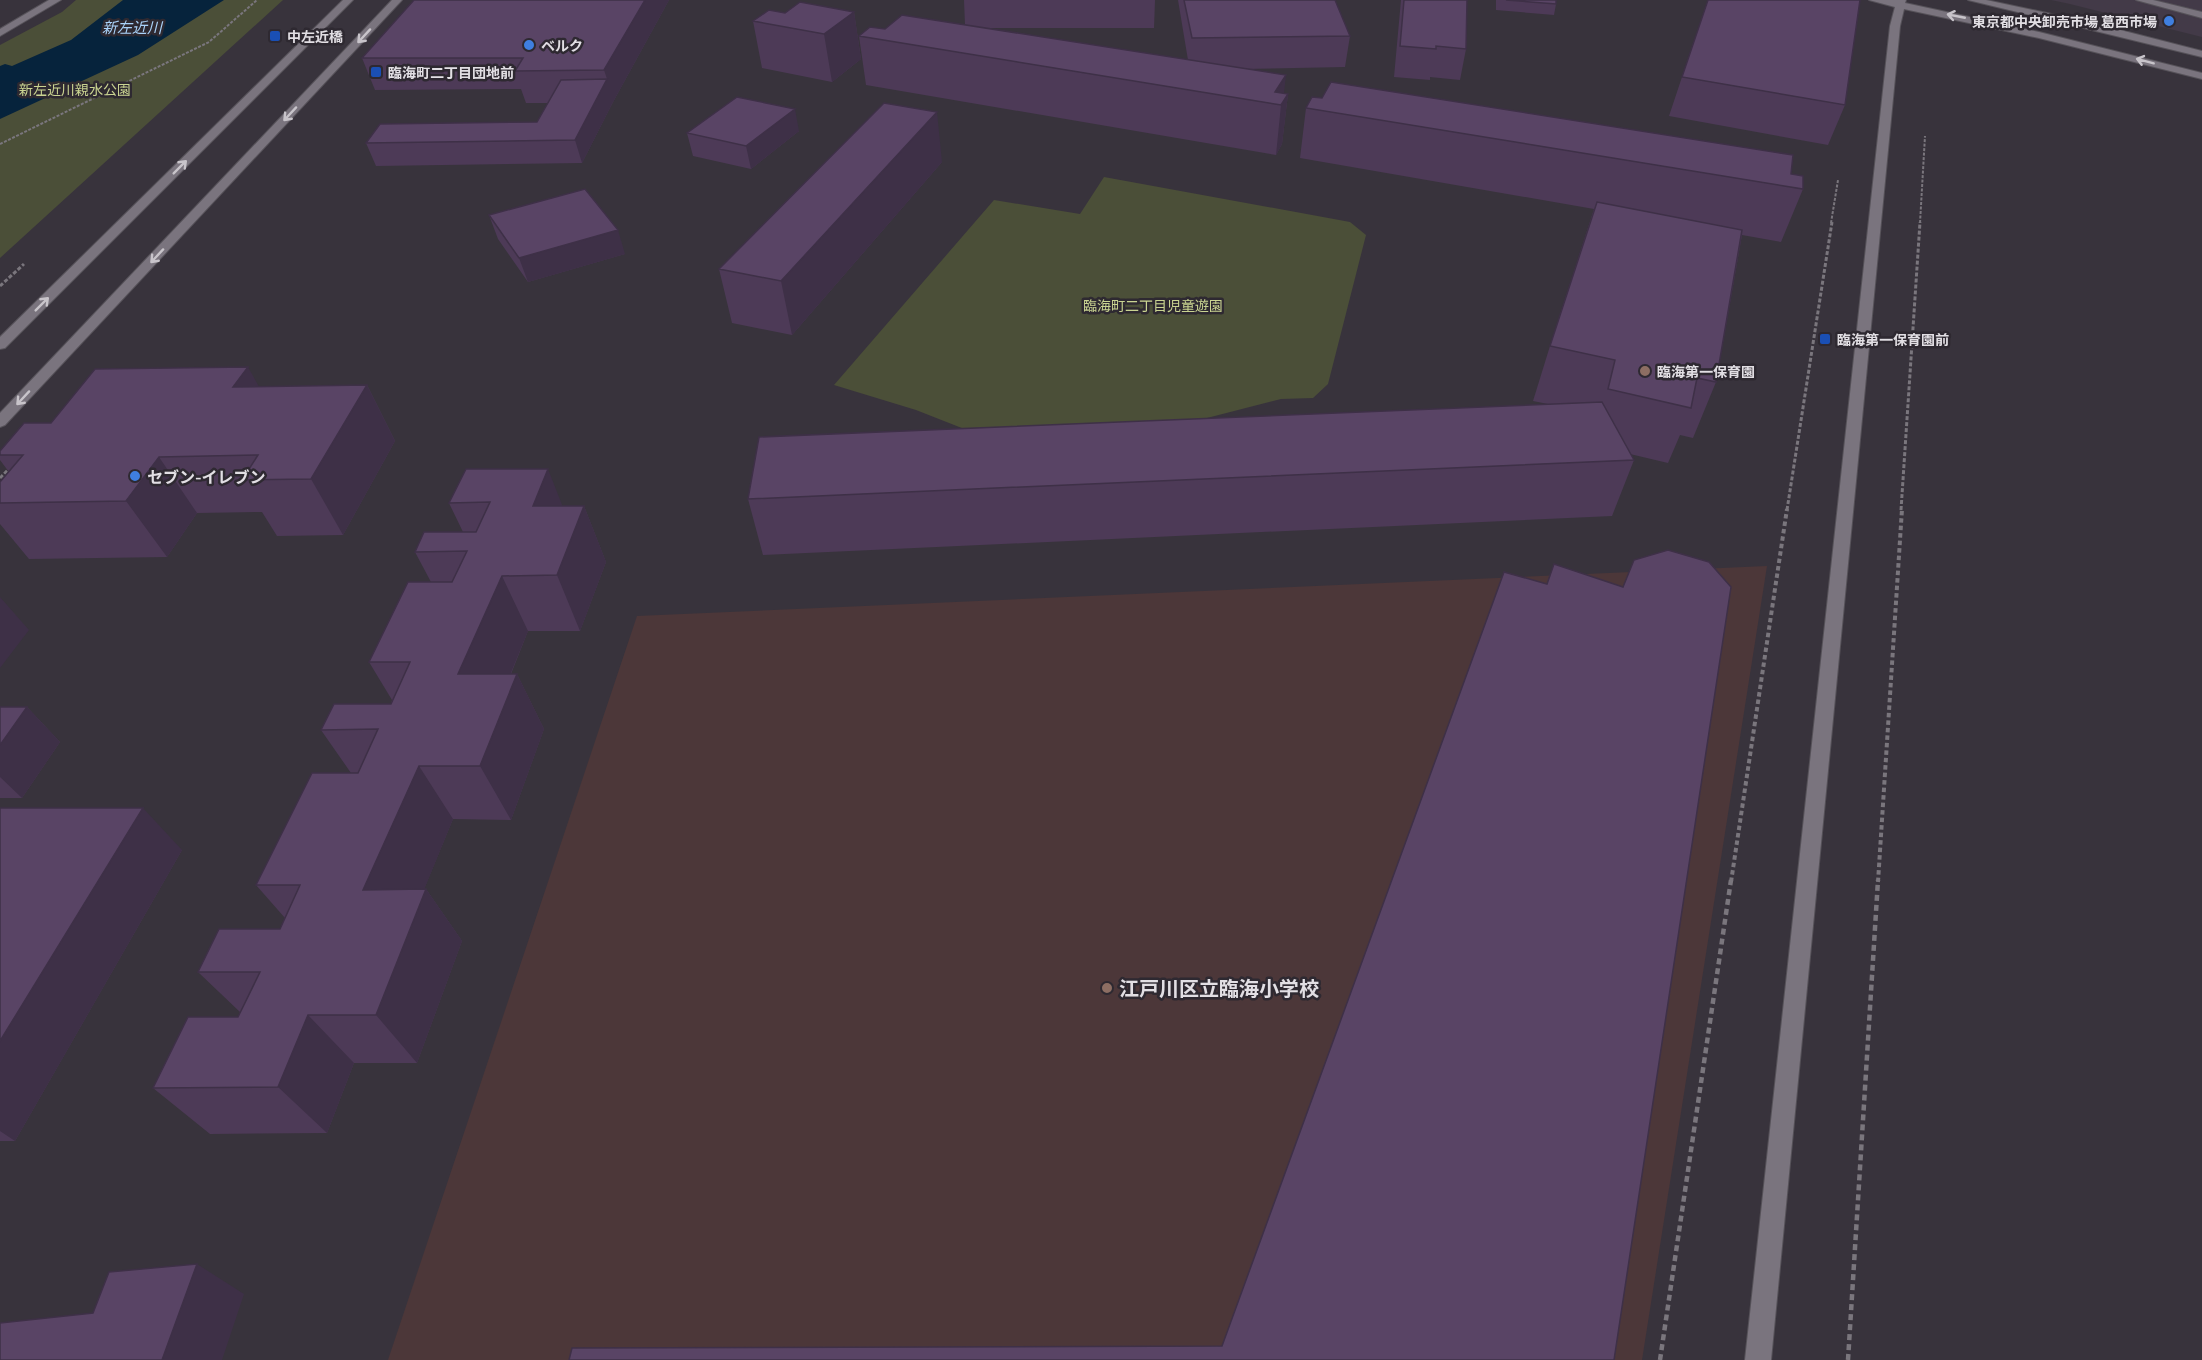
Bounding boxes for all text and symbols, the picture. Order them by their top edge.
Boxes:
one-way arrow [1947,9,1966,21]
place label: 東京都中央卸売市場 葛西市場 [1972,13,2157,30]
marker: 東京都中央卸売市場 葛西市場 [2162,14,2176,28]
water label: 新左近川 [102,18,164,36]
place label: 中左近橋 [287,28,343,45]
one-way arrow [357,28,371,43]
marker: 中左近橋 [268,29,282,43]
place label: ベルク [541,37,583,54]
marker: ベルク [522,38,536,52]
one-way arrow [2136,55,2155,66]
place label: 臨海町二丁目団地前 [388,64,514,81]
marker: 臨海町二丁目団地前 [369,65,383,79]
park label: 新左近川親水公園 [19,81,131,98]
one-way arrow [283,106,297,121]
one-way arrow [173,159,188,174]
one-way arrow [150,248,164,263]
one-way arrow [34,297,49,311]
park label: 臨海町二丁目児童遊園 [1083,297,1223,314]
place label: 臨海第一保育園前 [1837,331,1949,348]
marker: 臨海第一保育園前 [1818,332,1832,346]
place label: 臨海第一保育園 [1657,363,1755,380]
marker: 臨海第一保育園 [1638,364,1652,378]
one-way arrow [16,390,30,405]
place label: セブン-イレブン [147,467,266,486]
marker: セブン-イレブン [128,469,142,483]
place label: 江戸川区立臨海小学校 [1119,976,1319,1000]
marker: 江戸川区立臨海小学校 [1100,981,1114,995]

